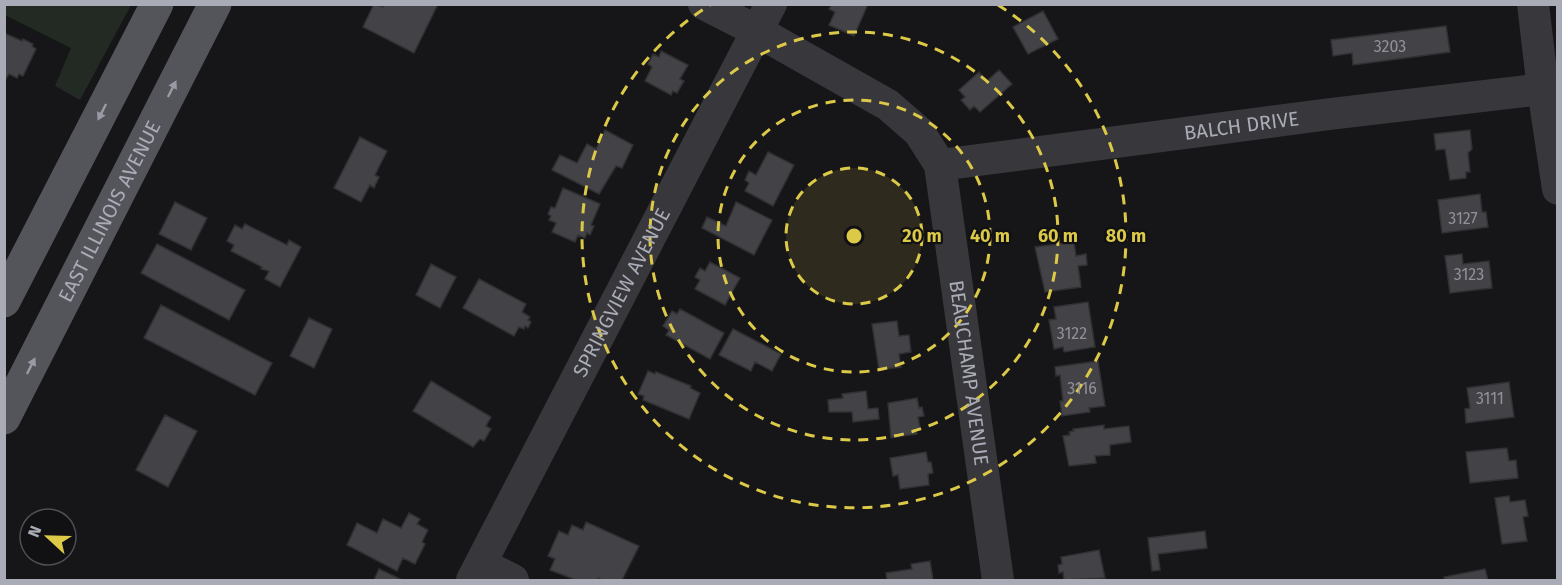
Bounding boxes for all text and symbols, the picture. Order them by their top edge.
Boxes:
house number: 3203 [1374,37,1406,56]
one-way arrow [168,80,177,97]
one-way arrow [97,104,107,121]
street label: BALCH DRIVE [1183,106,1300,145]
street label: EAST ILLINOIS AVENUE [53,117,166,306]
street label: SPRINGVIEW AVENUE [568,204,675,381]
house number: 3127 [1448,209,1478,228]
text: 20 m [902,225,942,247]
text: 40 m [970,225,1010,247]
text: 60 m [1038,225,1078,247]
text: 80 m [1106,225,1146,247]
centre of rings [844,226,864,246]
house number: 3123 [1454,265,1484,284]
street label: BEAUCHAMP AVENUE [944,279,994,467]
house number: 3122 [1057,324,1087,343]
one-way arrow [26,357,36,374]
house number: 3116 [1067,379,1097,398]
house number: 3111 [1476,389,1504,408]
north arrow [18,507,78,567]
text: N [24,523,45,540]

